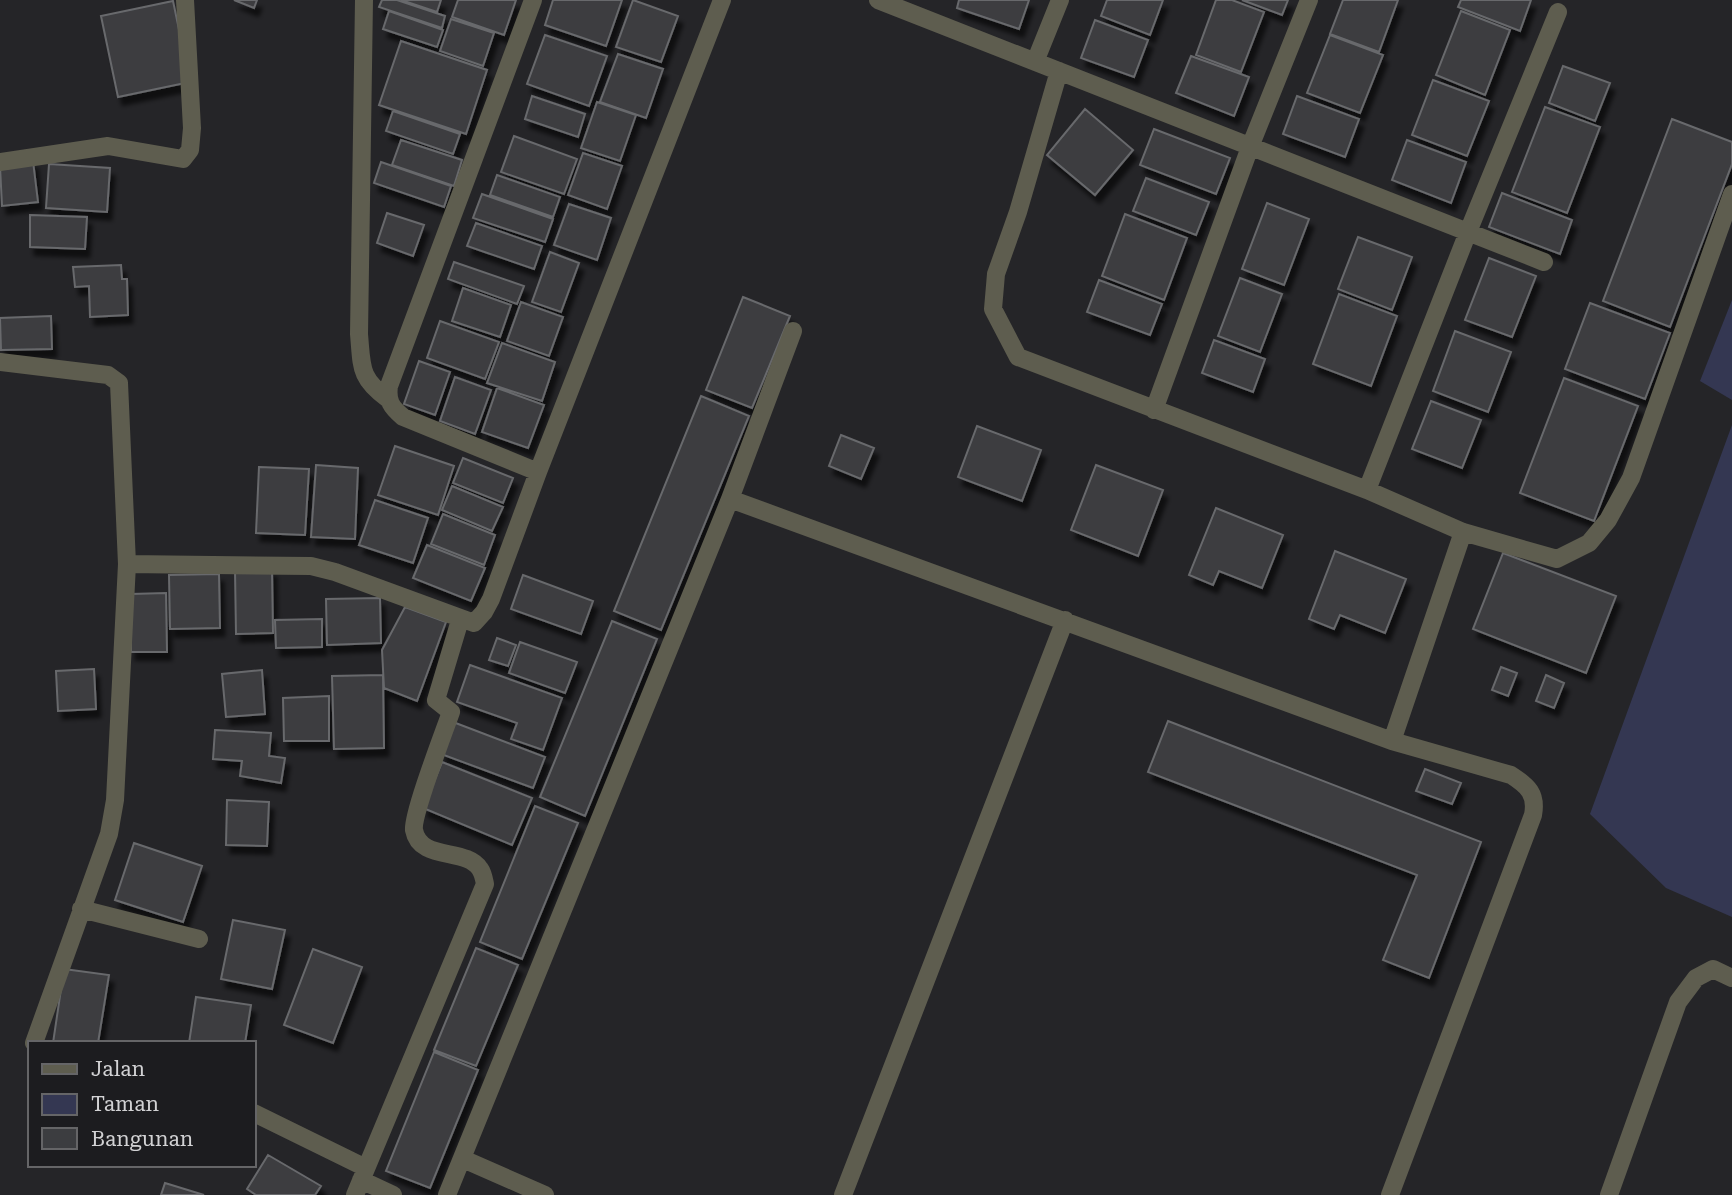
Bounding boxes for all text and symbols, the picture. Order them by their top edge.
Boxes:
legend [28,1041,256,1167]
text: Jalan [91,1057,146,1081]
text: Taman [91,1092,160,1116]
text: Bangunan [91,1127,194,1151]

